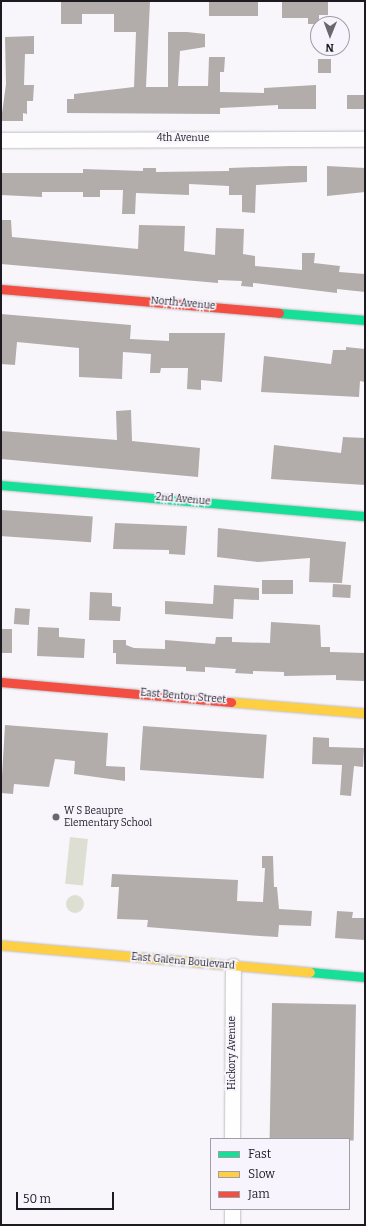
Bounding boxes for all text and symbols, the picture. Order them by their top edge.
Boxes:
north arrow [310,16,350,56]
text: N [325,41,334,54]
street label: 4th Avenue [157,133,209,145]
street label: North Avenue [150,295,216,313]
street label: 2nd Avenue [155,492,211,508]
street label: East Benton Street [140,687,226,707]
place label: W S Beaupre Elementary School [64,805,152,828]
marker: W S Beaupre Elementary School [51,812,61,822]
street label: East Galena Boulevard [131,951,235,973]
street label: Hickory Avenue [227,1016,239,1090]
legend [210,1138,350,1210]
text: Fast [248,1147,271,1161]
text: Slow [248,1167,275,1181]
scale bar [18,1184,116,1210]
text: Jam [248,1187,270,1201]
text: 50 m [23,1192,51,1206]

